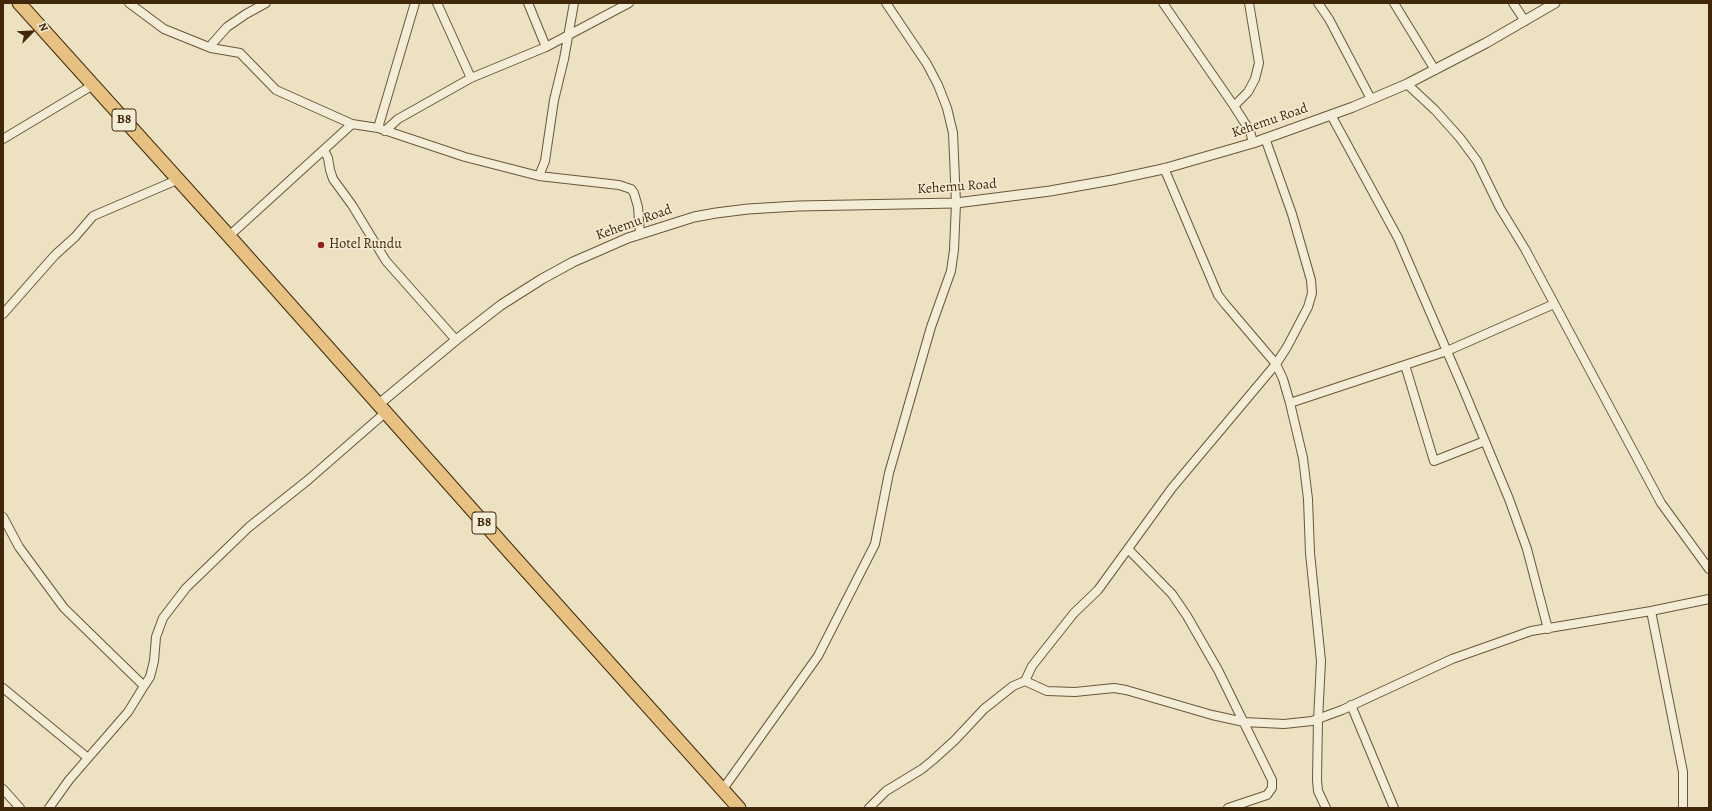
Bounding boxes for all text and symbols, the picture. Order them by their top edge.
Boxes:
north arrow [12,12,52,52]
text: N [35,20,52,34]
street label: Kehemu Road [1230,100,1310,142]
road number: B8 [112,109,136,131]
street label: Kehemu Road [917,176,997,198]
street label: Kehemu Road [594,202,674,244]
place label: Hotel Rundu [329,237,402,253]
marker: Hotel Rundu [316,240,326,250]
road number: B8 [472,512,496,534]

